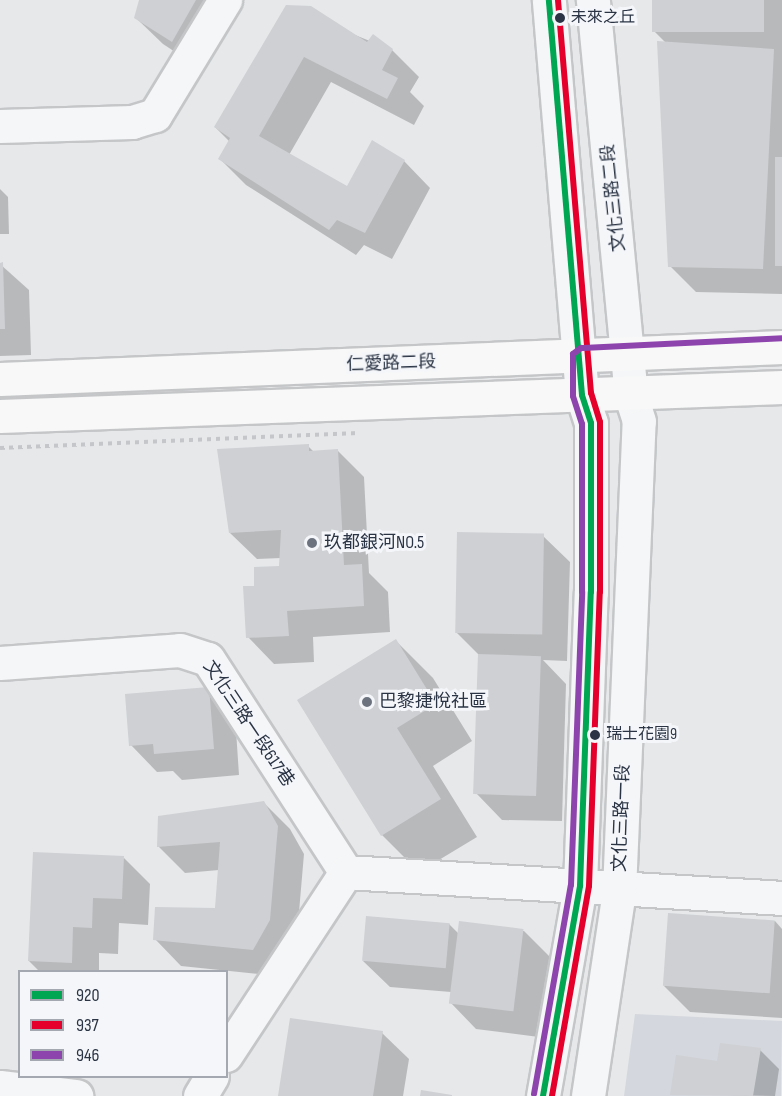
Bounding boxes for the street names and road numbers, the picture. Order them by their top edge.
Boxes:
street label: 文化三路二段 [598,143,630,253]
street label: 仁愛路二段 [346,352,436,376]
street label: 文化三路一段617巷 [198,657,298,791]
street label: 文化三路一段 [609,764,635,872]

